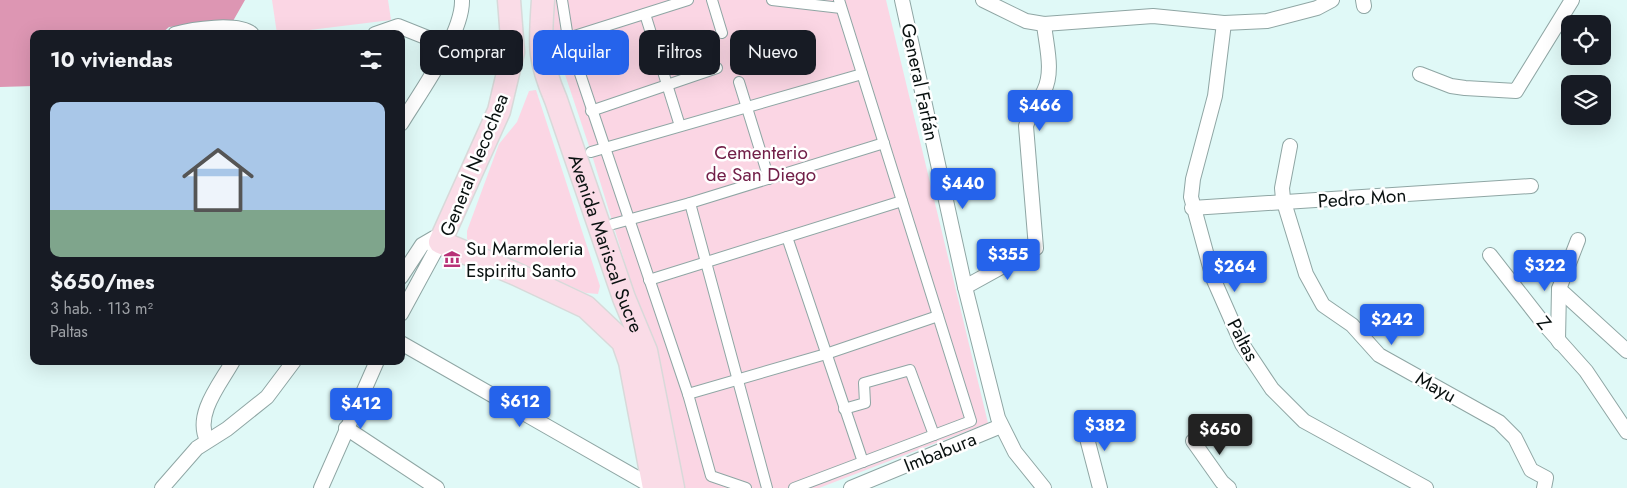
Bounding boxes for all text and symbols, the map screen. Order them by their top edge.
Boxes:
map controls [1561,15,1611,125]
button: locate [1561,15,1611,65]
street label: General Farfán [894,21,946,143]
chip: Comprar [420,30,523,75]
chip: Alquilar [533,30,629,75]
chip: Filtros [639,30,720,75]
chip: Nuevo [730,30,816,75]
text: 10 viviendas [50,45,173,75]
icon: filters [357,46,385,74]
button: layers [1561,75,1611,125]
street label: General Necochea [433,89,515,241]
pin: $466 [1010,90,1070,132]
text: $466 [1019,94,1061,117]
icon: home [173,135,263,225]
park label: Cementerio de San Diego [706,139,816,188]
street label: Avenida Mariscal Sucre [562,150,650,337]
pin: $440 [933,168,993,210]
text: $440 [942,172,984,195]
street label: Pedro Mon [1317,181,1407,215]
place label: Su Marmoleria Espiritu Santo [466,235,583,284]
pin: $355 [978,238,1038,281]
text: $355 [988,243,1028,266]
museum icon: Su Marmoleria Espiritu Santo [442,249,462,269]
pin: $264 [1205,250,1265,293]
pin: $322 [1515,250,1575,292]
text: $322 [1525,254,1565,277]
text: $264 [1214,255,1256,278]
text: $650/mes [50,267,155,297]
text: 3 hab. · 113 m² [50,297,153,320]
pin: $242 [1362,304,1422,346]
text: $242 [1371,308,1413,331]
street label: Z [1530,310,1558,336]
street label: Paltas [1221,314,1266,366]
text: Paltas [50,320,88,343]
street label: Mayu [1411,365,1461,409]
pin: $612 [490,386,550,428]
pin: $412 [331,388,391,430]
text: $612 [500,390,540,413]
text: $412 [341,392,381,415]
pin: $382 [1075,410,1135,452]
text: $382 [1085,414,1125,437]
pin: $650 [1190,414,1250,456]
text: $650 [1199,418,1241,441]
street label: Imbabura [900,425,980,479]

